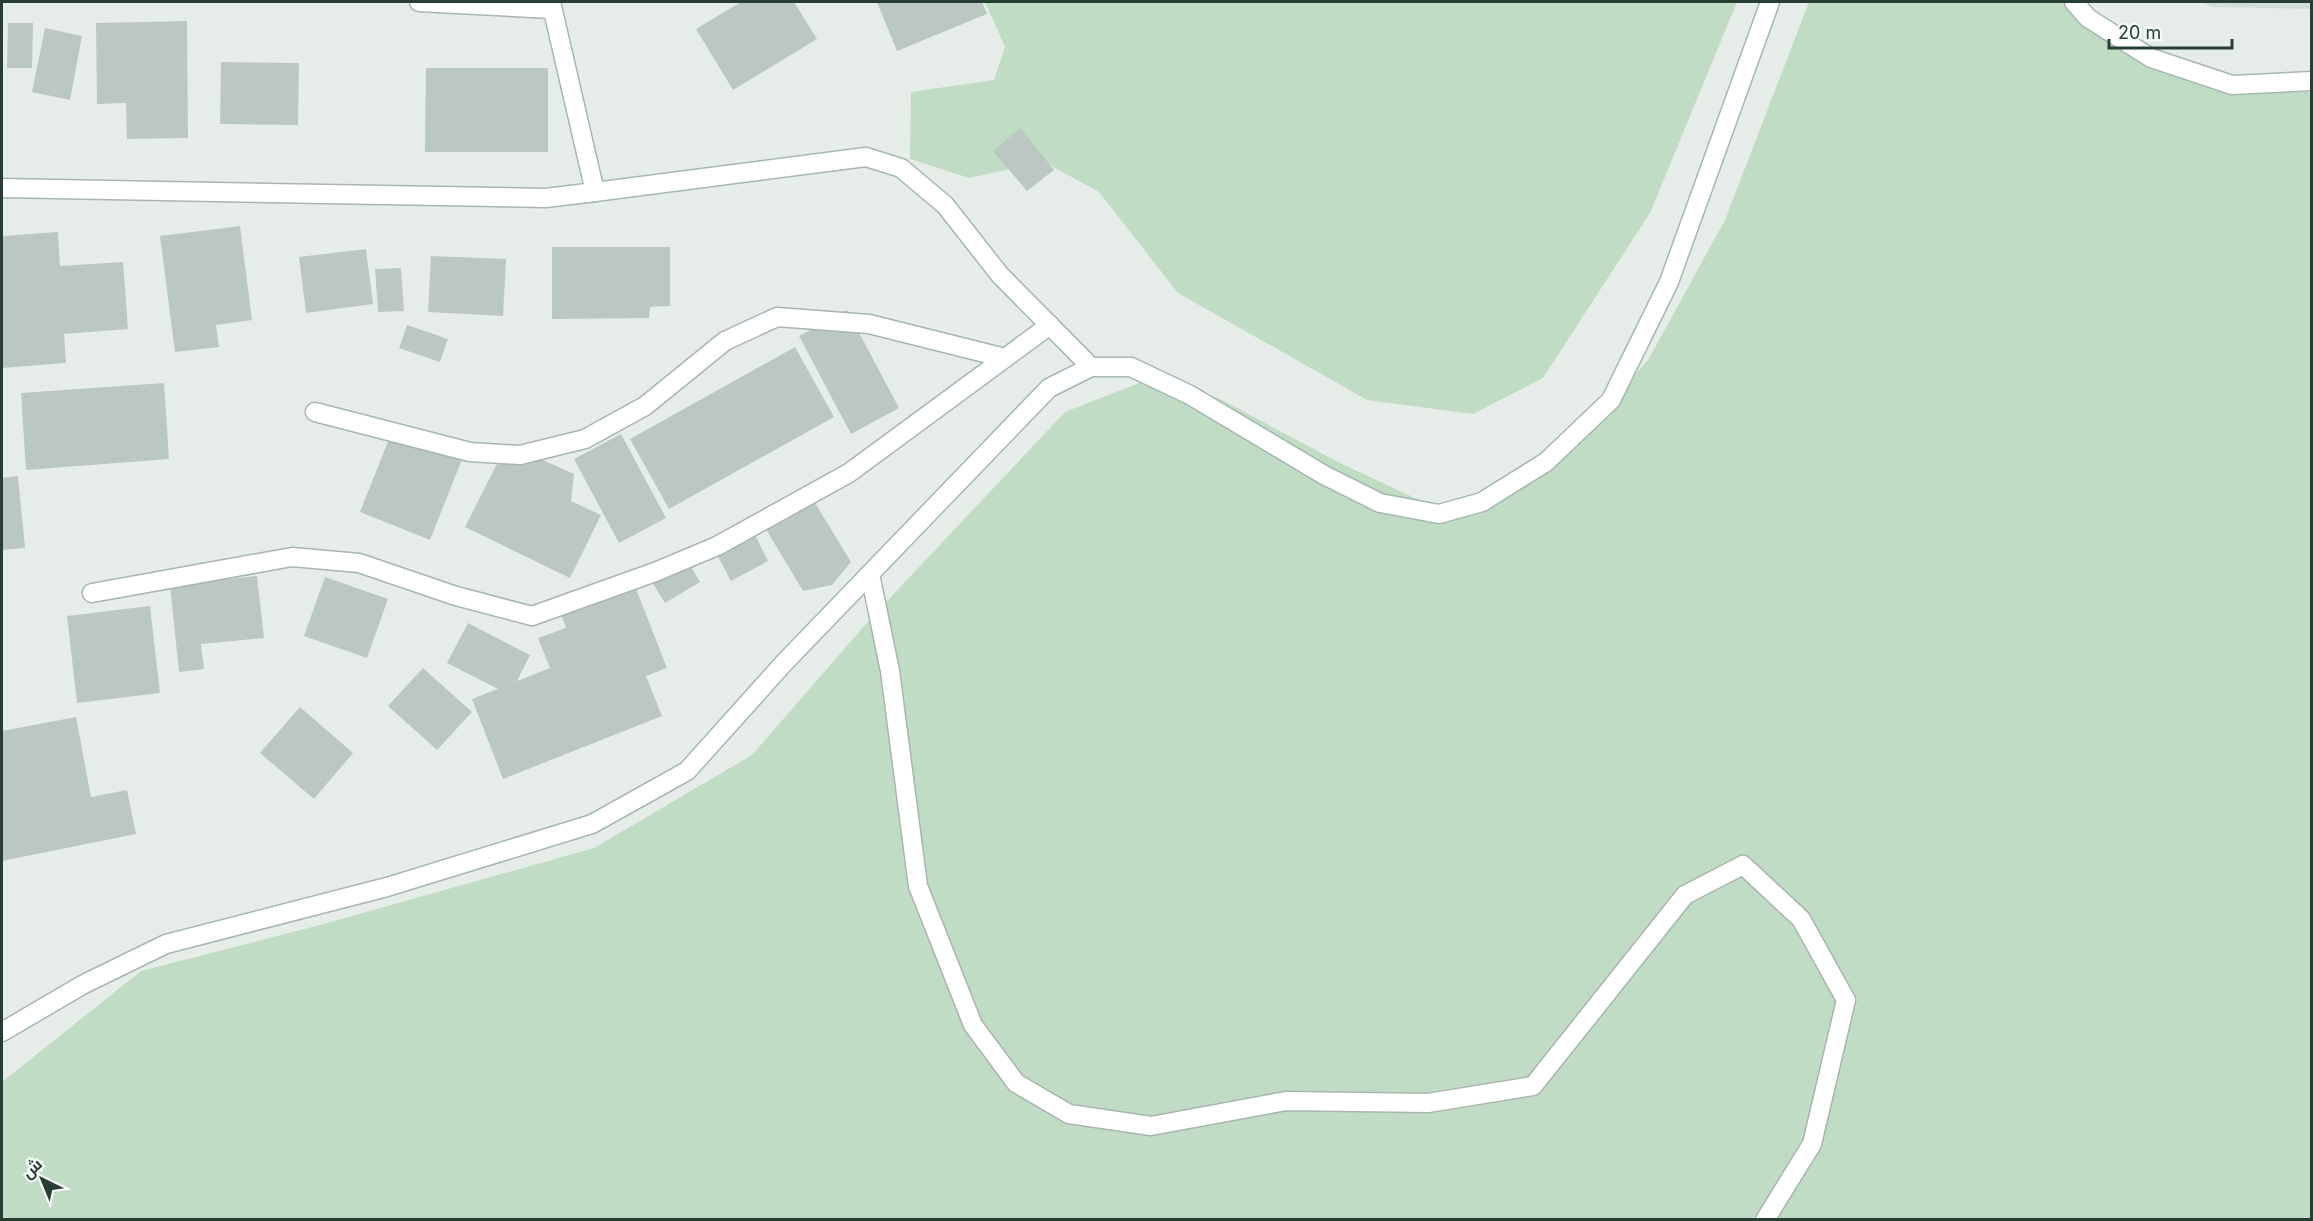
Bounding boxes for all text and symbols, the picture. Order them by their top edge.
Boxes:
scale bar [2109,12,2232,50]
text: 20 m [2118,22,2161,43]
north arrow [12,1149,72,1209]
text: ش [17,1154,46,1182]

